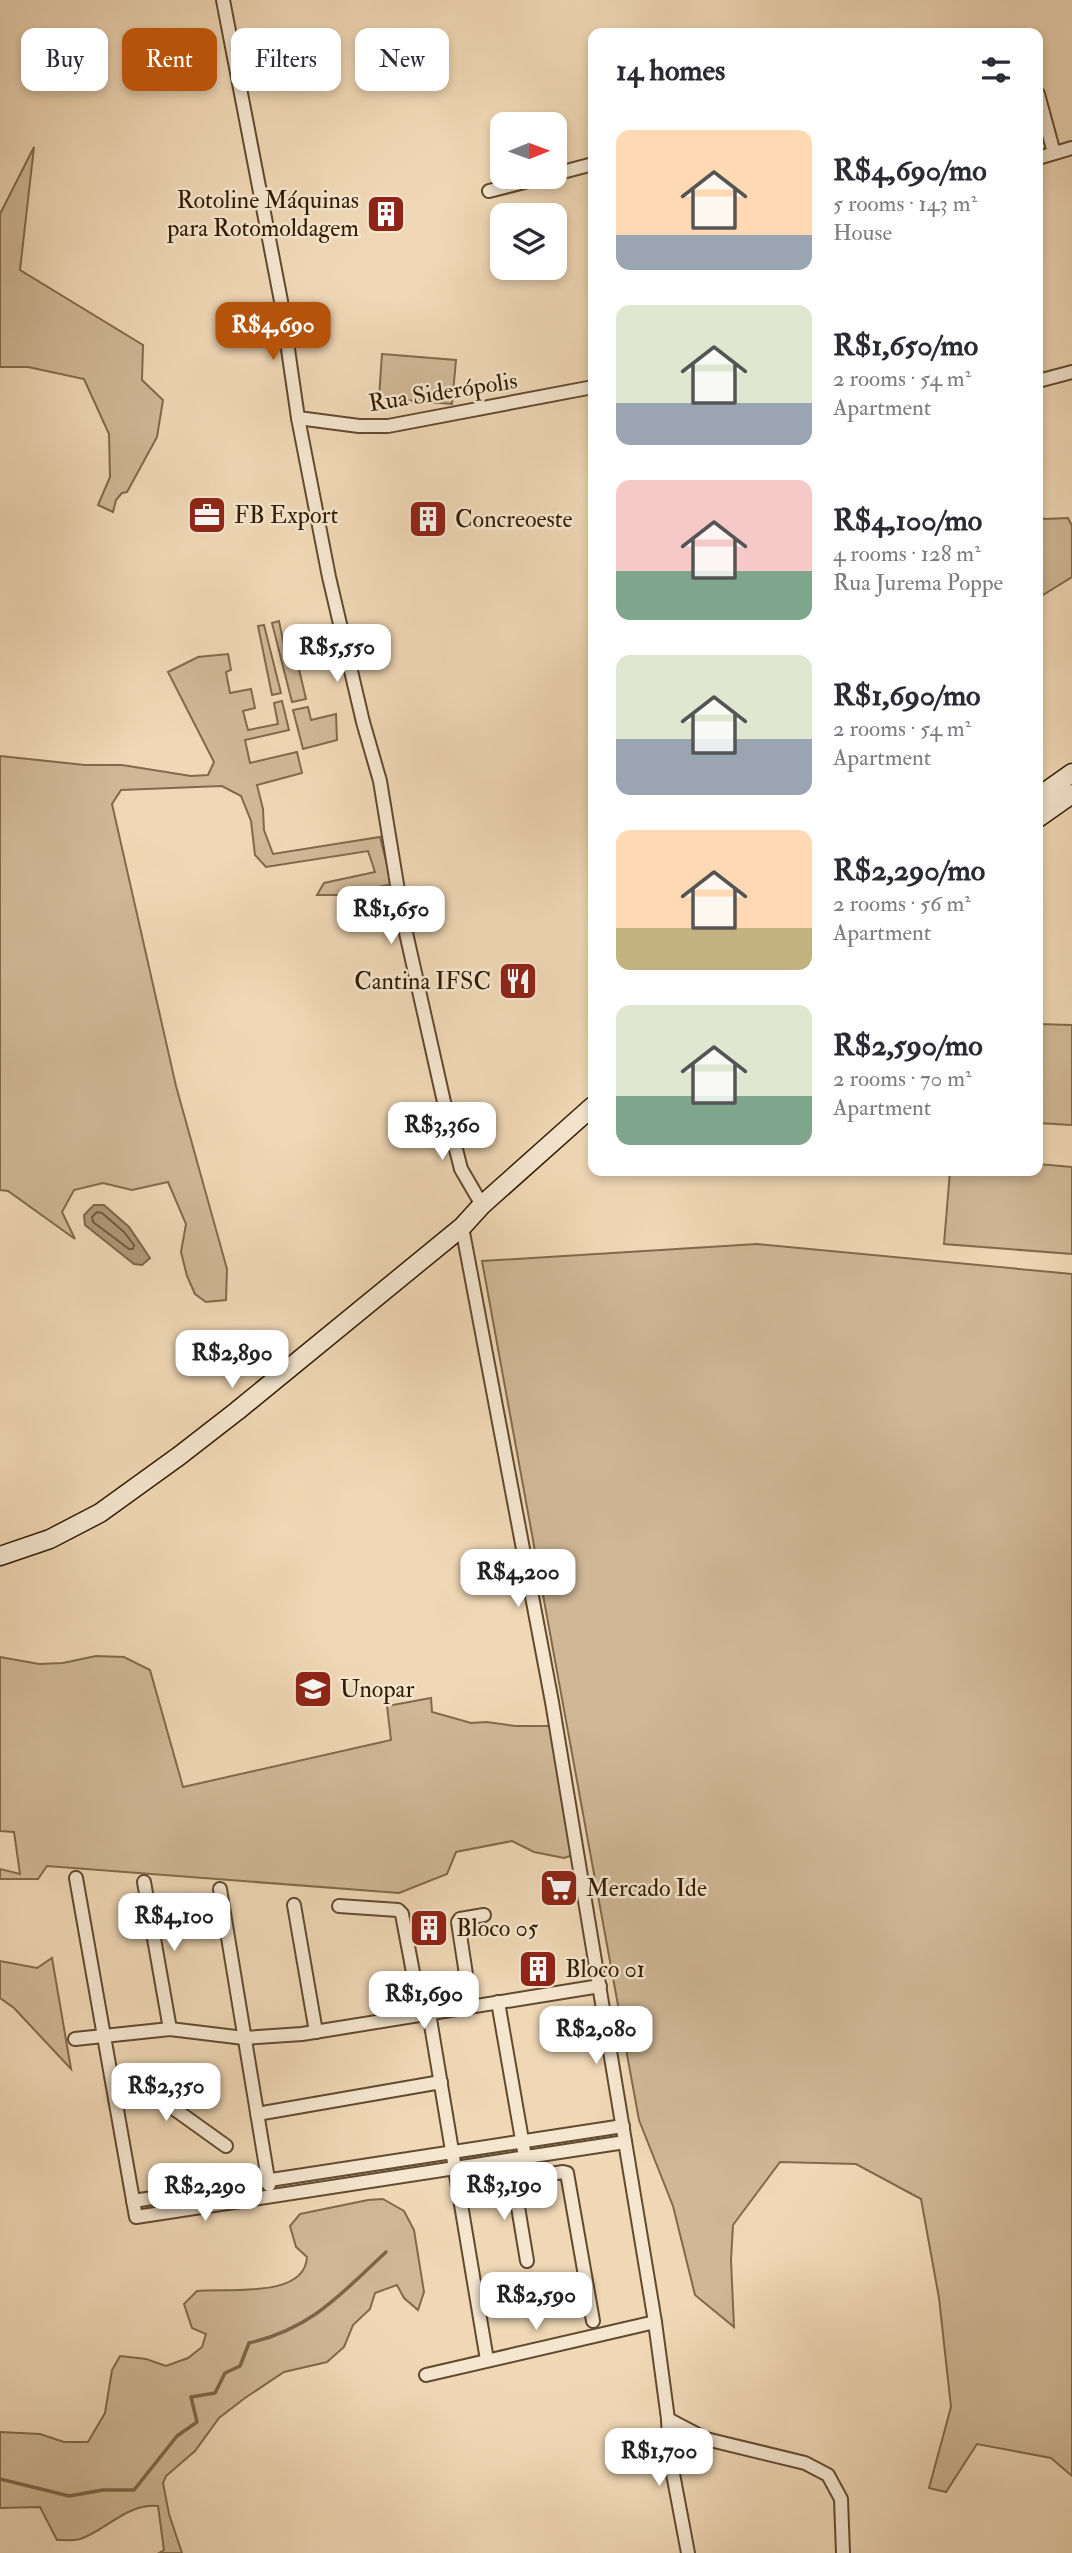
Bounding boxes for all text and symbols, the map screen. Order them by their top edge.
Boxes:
chip: Buy [21,28,108,91]
chip: Rent [122,28,217,91]
chip: Filters [231,28,341,91]
chip: New [355,28,449,91]
icon: filters [977,51,1015,89]
text: 14 homes [616,52,725,89]
north arrow [490,112,567,189]
map controls [490,112,567,280]
text: R$4,690/mo [833,152,987,189]
icon: home [672,158,756,242]
place label: Rotoline Máquinas para Rotomoldagem [166,185,359,244]
text: 5 rooms · 143 m² [833,189,977,218]
building icon: Rotoline Máquinas para Rotomoldagem [365,193,407,235]
button: layers [490,203,567,280]
text: House [833,218,892,247]
pin: R$4,690 [208,302,338,362]
text: R$4,690 [232,310,315,339]
text: R$1,650/mo [833,327,978,364]
icon: home [672,333,756,417]
text: 2 rooms · 54 m² [833,364,971,393]
street label: Rua Siderópolis [366,365,520,419]
text: Apartment [833,393,931,422]
office icon: FB Export [186,494,228,536]
building icon: Concreoeste [407,498,449,540]
place label: FB Export [234,500,338,531]
text: R$4,100/mo [833,502,982,539]
place label: Concreoeste [455,504,573,535]
icon: home [672,508,756,592]
text: 4 rooms · 128 m² [833,539,981,568]
text: Rua Jurema Poppe [833,568,1003,597]
pin: R$5,550 [272,624,402,684]
text: R$5,550 [299,632,375,661]
text: R$1,690/mo [833,677,981,714]
icon: home [672,683,756,767]
text: 2 rooms · 54 m² [833,714,971,743]
text: Apartment [833,743,931,772]
text: R$2,290/mo [833,852,985,889]
icon: home [672,858,756,942]
pin: R$1,650 [326,886,456,946]
text: 2 rooms · 56 m² [833,889,971,918]
text: R$1,650 [353,894,429,923]
text: Apartment [833,918,931,947]
restaurant icon: Cantina IFSC [497,960,539,1002]
place label: Cantina IFSC [354,966,491,997]
text: R$2,590/mo [833,1027,983,1064]
icon: home [672,1033,756,1117]
text: 2 rooms · 70 m² [833,1064,972,1093]
text: Apartment [833,1093,931,1122]
pin: R$3,360 [377,1102,507,1162]
text: R$3,360 [404,1110,480,1139]
pin: R$2,890 [167,1330,297,1390]
text: R$2,890 [192,1338,272,1367]
pin: R$4,200 [453,1550,583,1609]
text: R$4,200 [476,1557,560,1586]
school or university icon: Unopar [292,1668,334,1710]
place label: Unopar [340,1674,414,1705]
supermarket icon: Mercado Ide [538,1867,580,1909]
place label: Mercado Ide [586,1873,707,1904]
pin: R$4,100 [109,1894,239,1953]
text: R$4,100 [134,1901,214,1930]
building icon: Bloco 05 [408,1907,450,1949]
place label: Bloco 05 [456,1913,539,1944]
building icon: Bloco 01 [517,1948,559,1990]
place label: Bloco 01 [565,1954,645,1985]
pin: R$1,690 [359,1972,489,2031]
text: R$1,690 [385,1979,463,2008]
pin: R$2,080 [531,2007,661,2066]
text: R$2,080 [556,2014,636,2043]
pin: R$2,350 [101,2064,231,2123]
text: R$2,350 [127,2071,205,2100]
pin: R$3,190 [439,2162,569,2222]
pin: R$2,290 [140,2164,270,2223]
text: R$3,190 [466,2170,542,2199]
text: R$2,290 [164,2171,246,2200]
pin: R$2,590 [471,2272,601,2332]
text: R$2,590 [496,2280,576,2309]
pin: R$1,700 [594,2428,724,2488]
text: R$1,700 [621,2436,697,2465]

